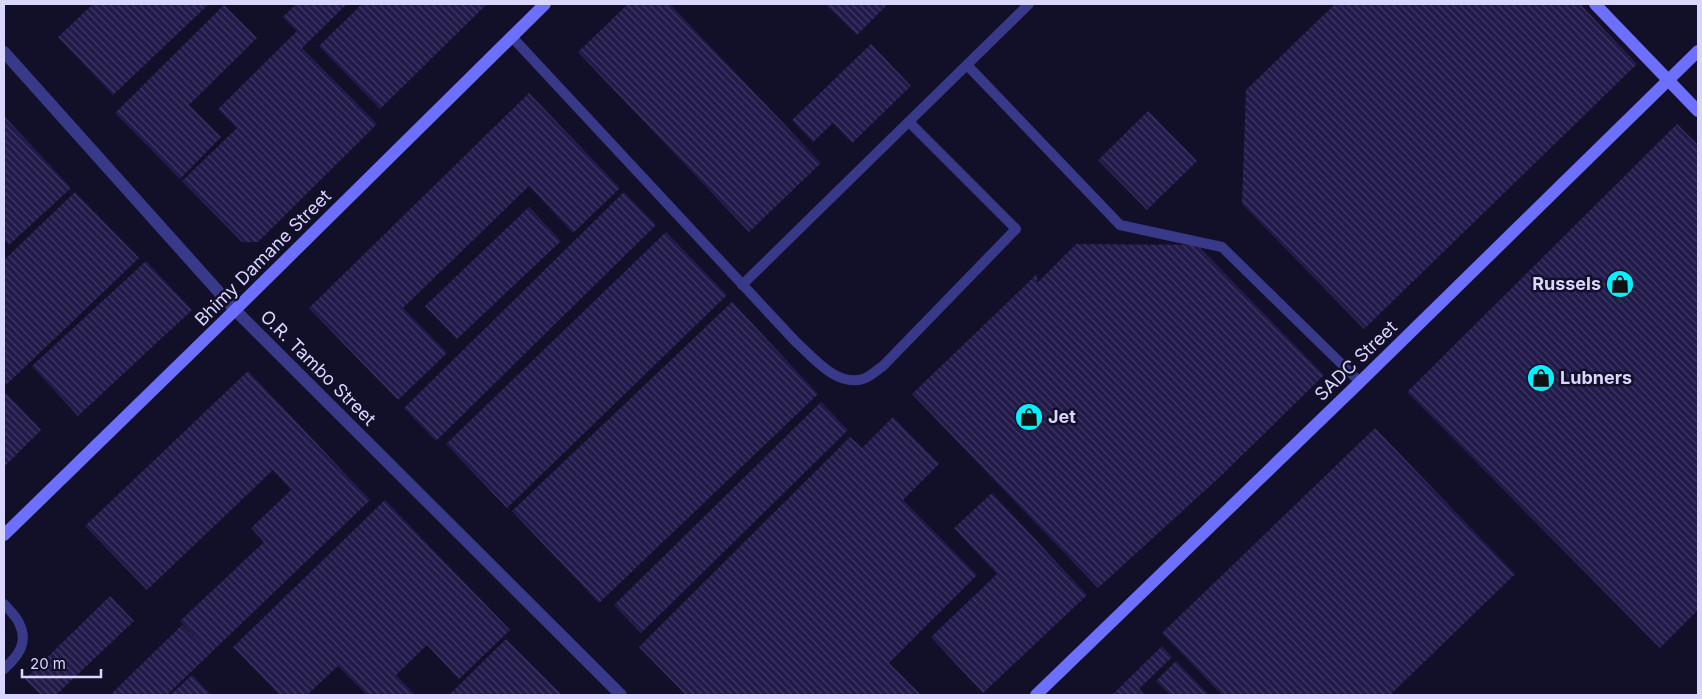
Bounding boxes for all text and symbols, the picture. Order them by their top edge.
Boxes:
street label: Bhimy Damane Street [190,185,335,330]
shop icon: Russels [1605,269,1635,299]
place label: Russels [1532,273,1601,294]
street label: O.R. Tambo Street [257,306,380,430]
street label: SADC Street [1310,316,1401,405]
shop icon: Lubners [1526,363,1556,393]
place label: Lubners [1560,367,1632,388]
shop icon: Jet [1014,402,1044,432]
place label: Jet [1048,406,1076,427]
scale bar [22,646,101,678]
text: 20 m [30,654,66,673]

